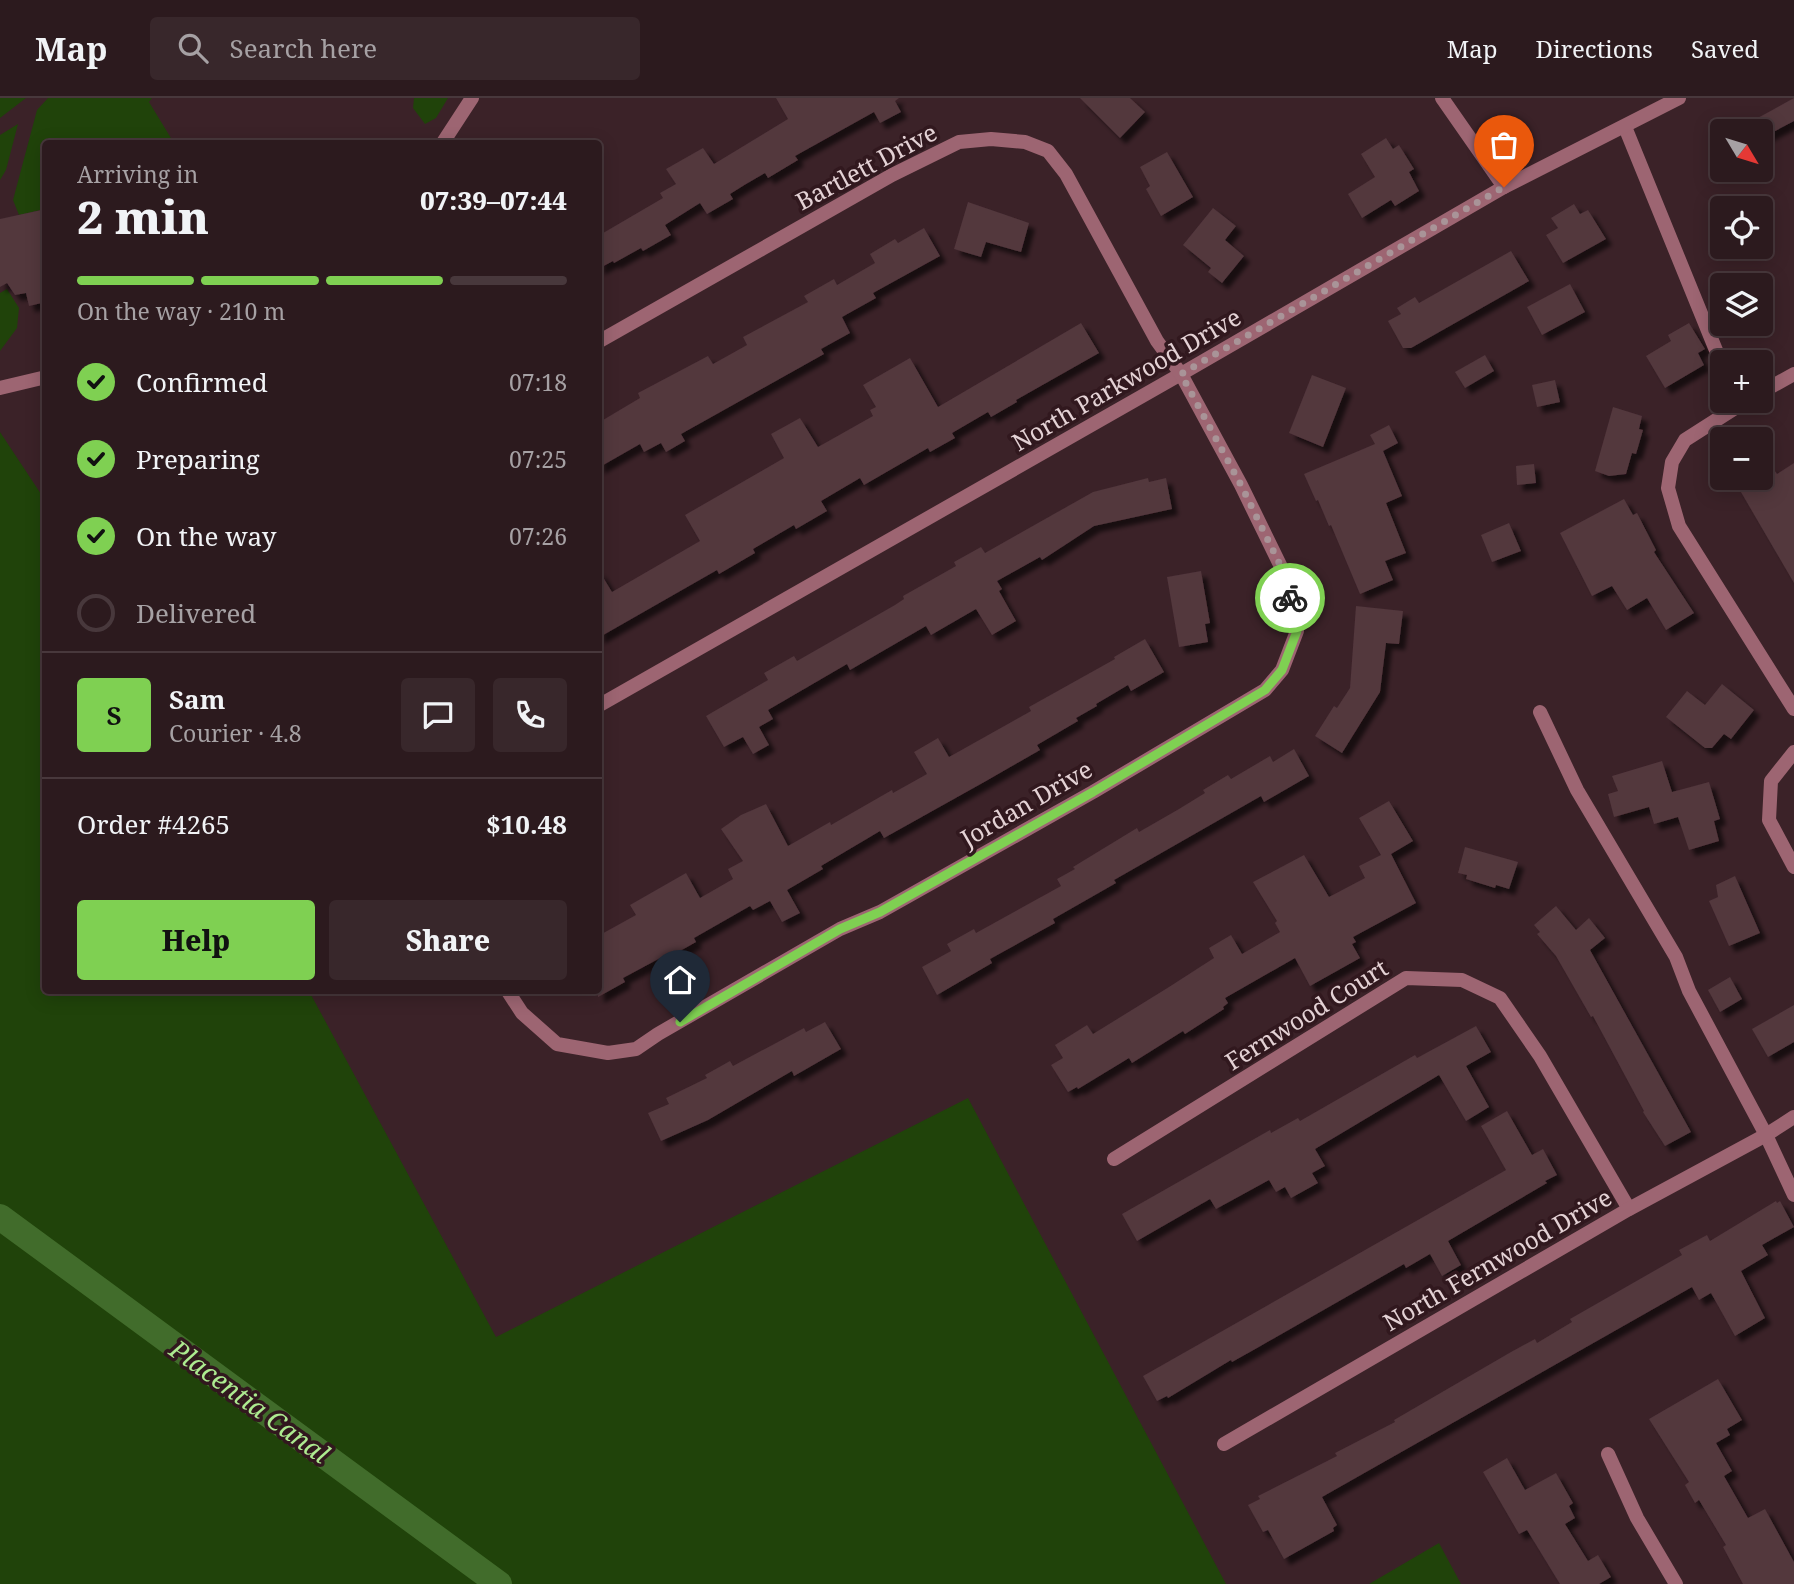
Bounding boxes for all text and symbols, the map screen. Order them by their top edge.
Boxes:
search box [150,17,640,80]
text: Map [35,26,108,71]
icon: search [174,29,212,67]
text: Search here [230,30,377,66]
text: Map [1447,32,1498,65]
text: Directions [1536,32,1653,65]
text: Saved [1691,32,1759,65]
street label: Bartlett Drive [790,115,942,217]
pin [1474,115,1534,187]
north arrow [1710,119,1773,182]
map controls [1710,119,1773,490]
icon: bag [1485,126,1523,164]
text: Arriving in [77,158,198,190]
text: 07:39–07:44 [420,182,567,218]
text: 2 min [77,185,209,247]
button: locate [1710,196,1773,259]
button: layers [1710,273,1773,336]
text: On the way · 210 m [77,295,285,327]
street label: North Parkwood Drive [1005,300,1247,458]
button: + [1710,350,1773,413]
icon: check [77,363,115,401]
text: Confirmed [136,364,268,400]
text: 07:18 [509,366,567,398]
button: − [1710,427,1773,490]
icon: check [77,440,115,478]
text: Preparing [136,441,260,477]
text: 07:25 [509,443,567,475]
icon: check [77,517,115,555]
text: On the way [136,518,276,554]
text: 07:26 [509,520,567,552]
courier [1255,563,1325,633]
icon: bike [1271,579,1309,617]
text: Delivered [136,595,256,631]
button: chat [401,678,475,752]
button: phone [493,678,567,752]
text: Sam [169,681,225,717]
text: S [106,697,122,733]
text: Courier · 4.8 [169,717,302,749]
street label: Jordan Drive [953,752,1098,855]
text: Order #4265 [77,806,230,842]
text: $10.48 [486,806,567,842]
button: Help [77,900,315,980]
button: Share [329,900,567,980]
pin [650,950,710,1022]
street label: Fernwood Court [1218,951,1394,1077]
icon: home [661,961,699,999]
street label: North Fernwood Drive [1377,1180,1617,1338]
water label: Placentia Canal [162,1330,337,1471]

